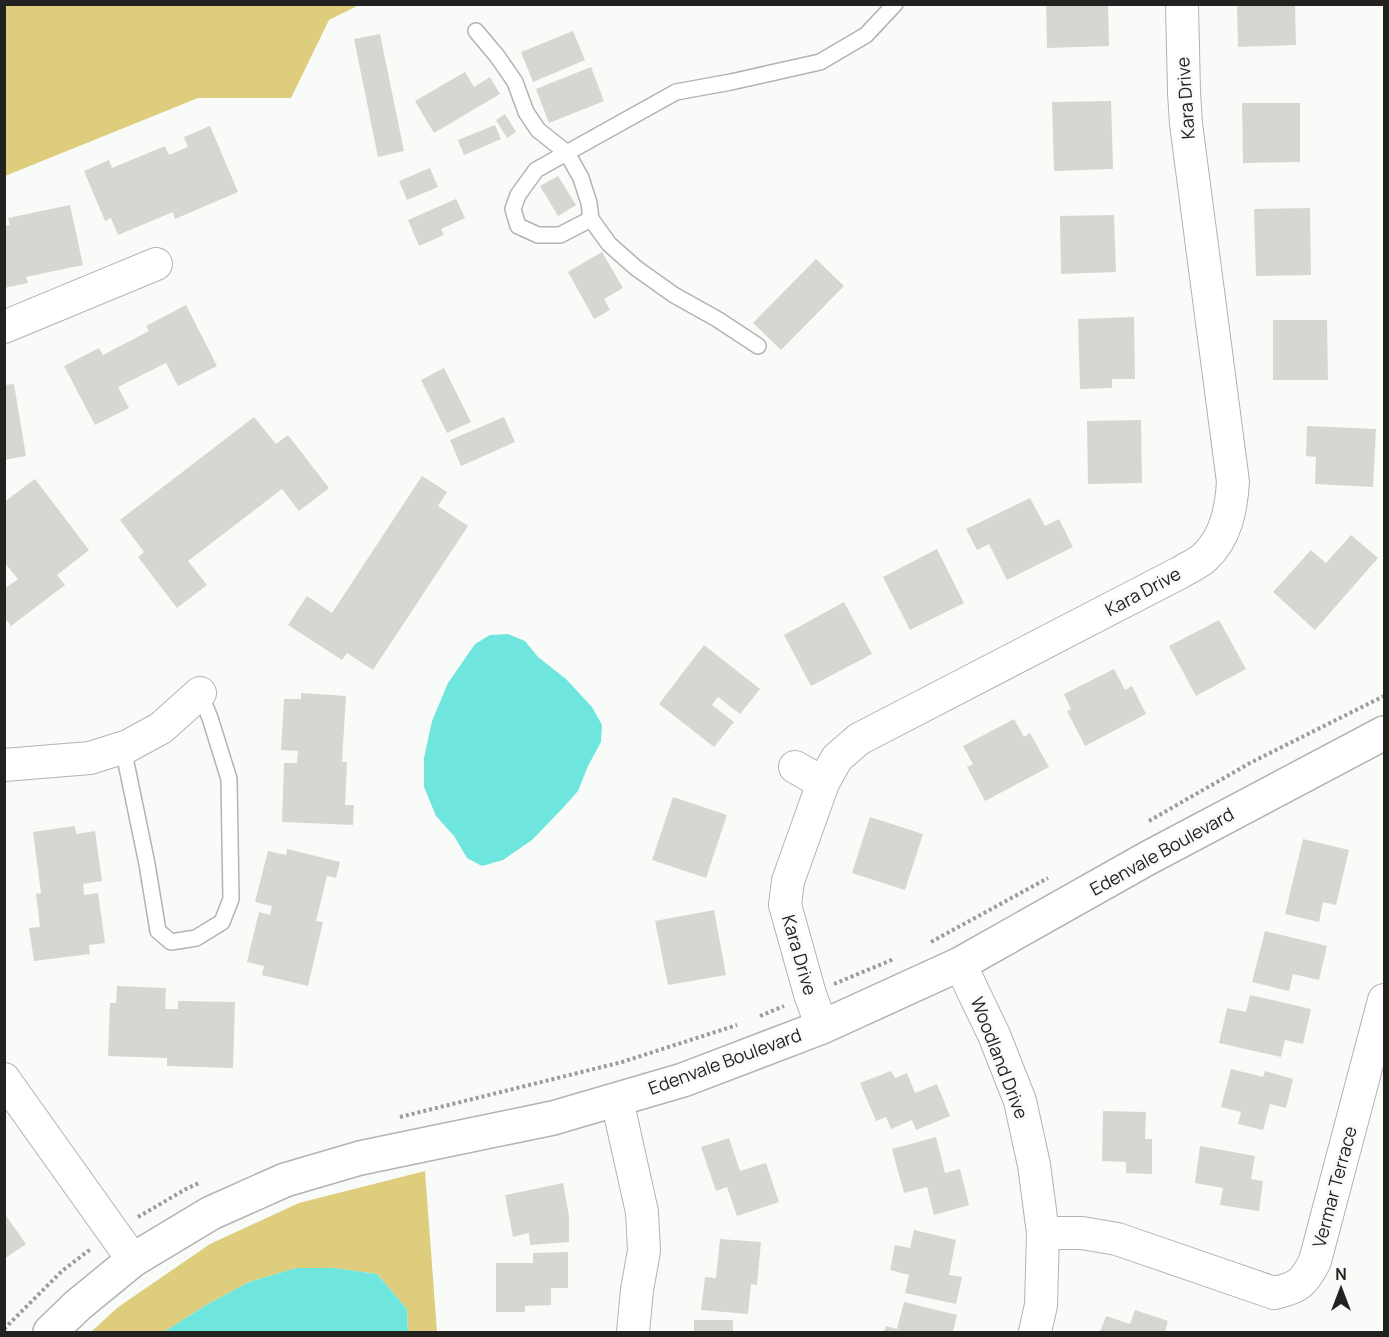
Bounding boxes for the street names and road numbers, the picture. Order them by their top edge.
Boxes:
street label: Kara Drive [1170,56,1200,140]
street label: Kara Drive [1100,561,1185,621]
street label: Edenvale Boulevard [1085,802,1238,901]
street label: Kara Drive [777,912,823,998]
street label: Woodland Drive [966,993,1034,1122]
street label: Edenvale Boulevard [645,1022,804,1100]
street label: Vermar Terrace [1306,1123,1362,1250]

